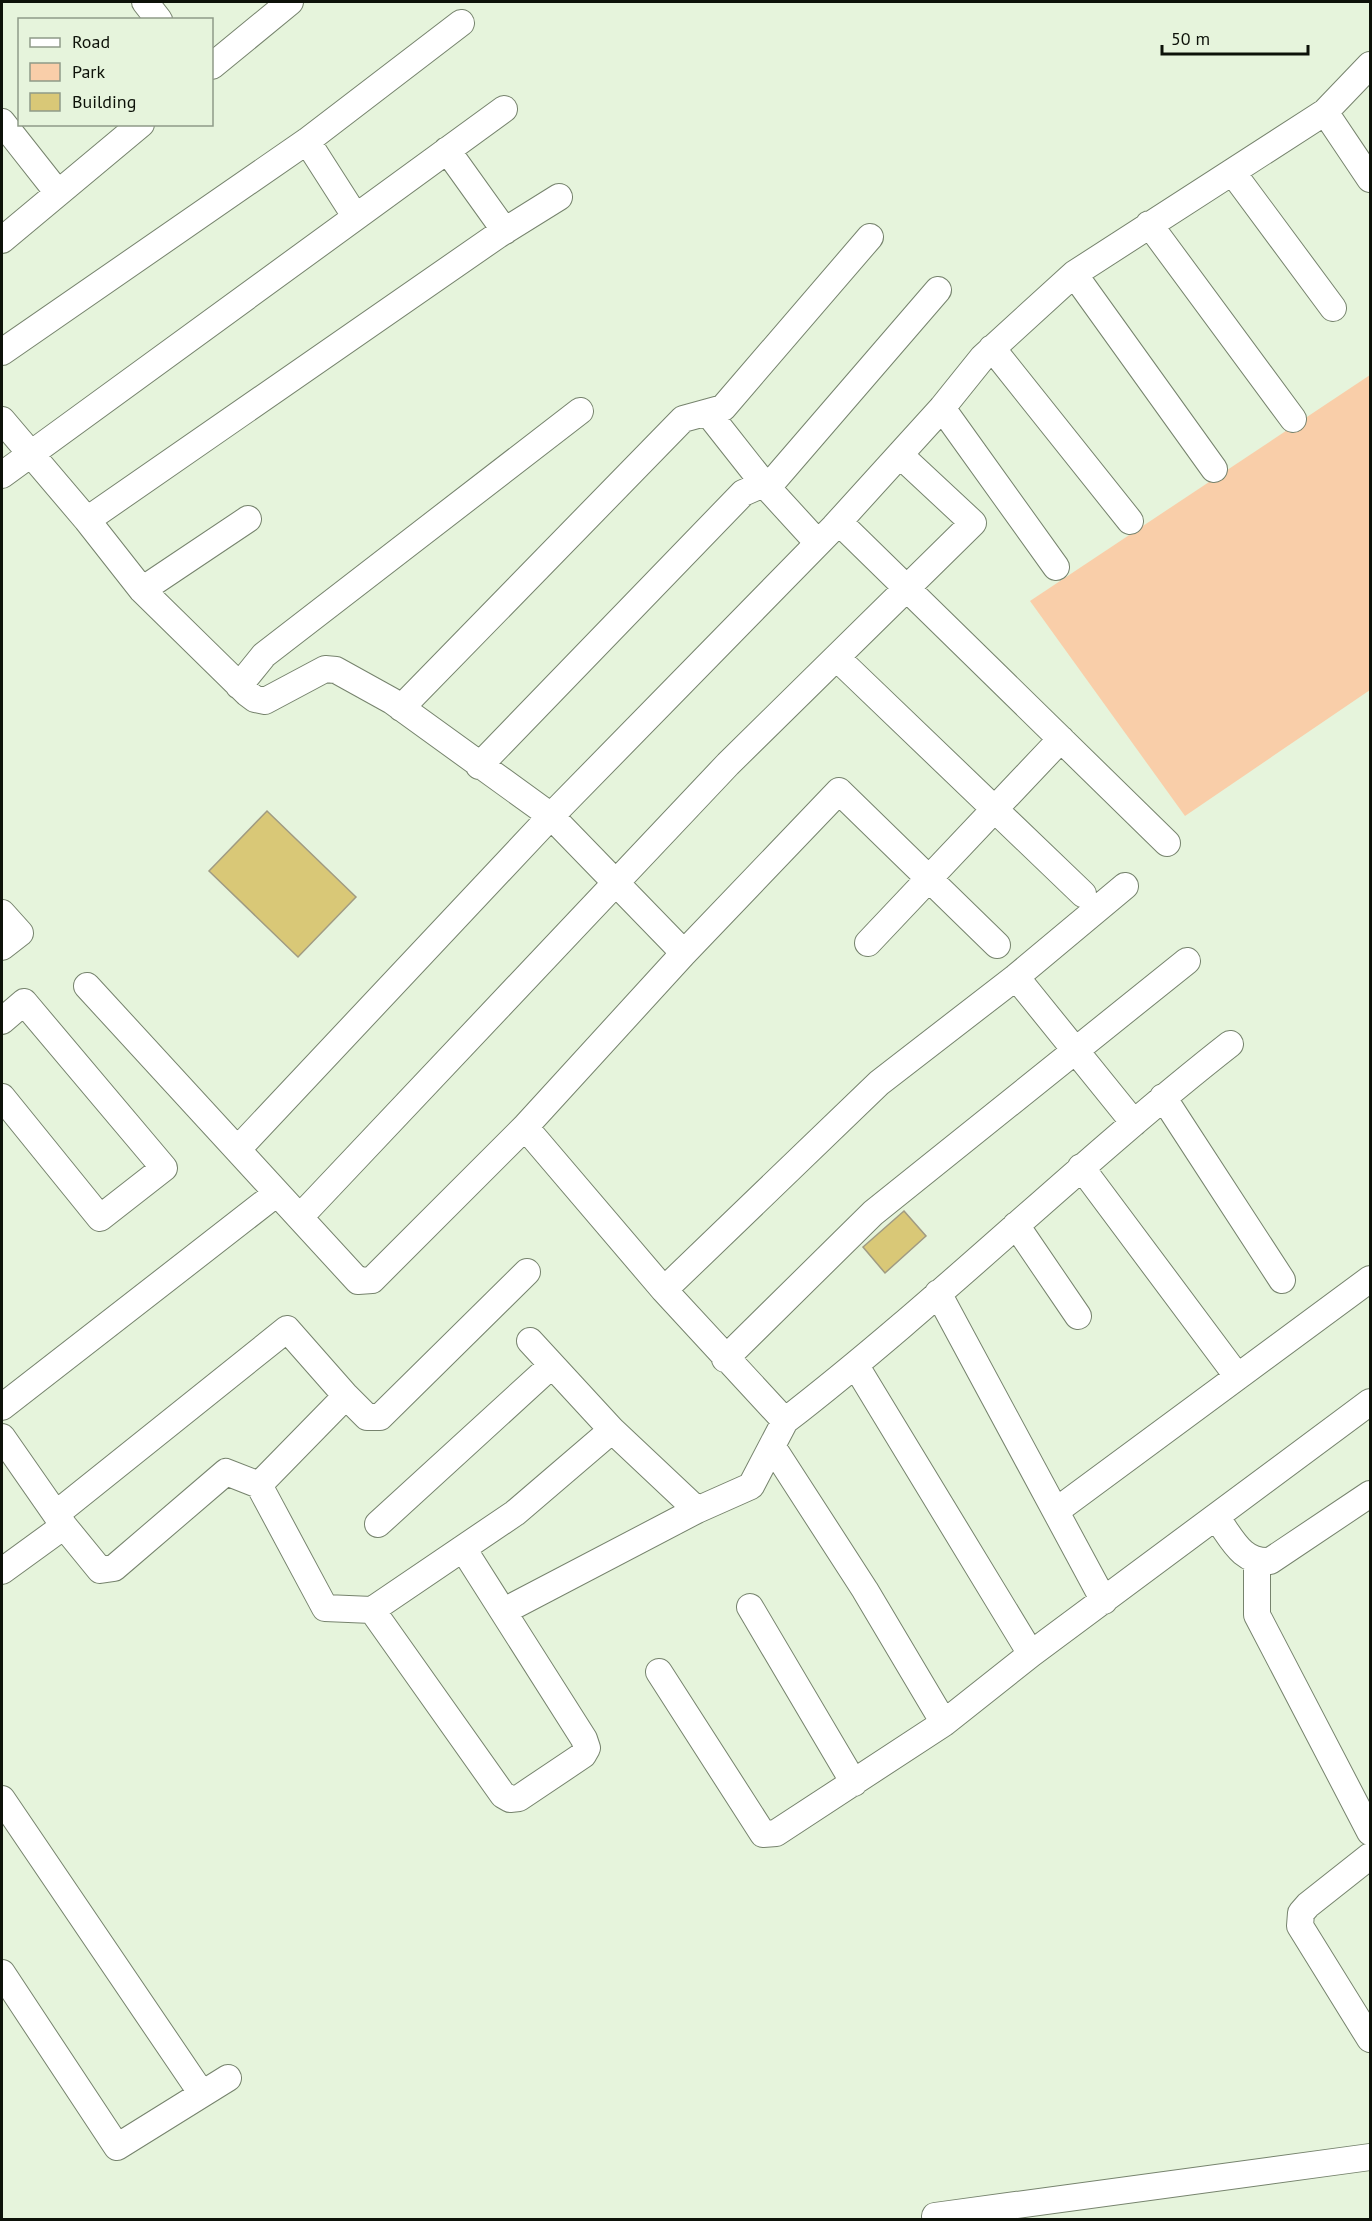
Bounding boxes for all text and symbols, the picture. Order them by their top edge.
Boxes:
legend [18,18,213,126]
scale bar [1162,18,1308,56]
text: 50 m [1171,27,1210,50]
text: Road [72,30,110,53]
text: Park [72,60,105,83]
text: Building [72,90,136,113]

